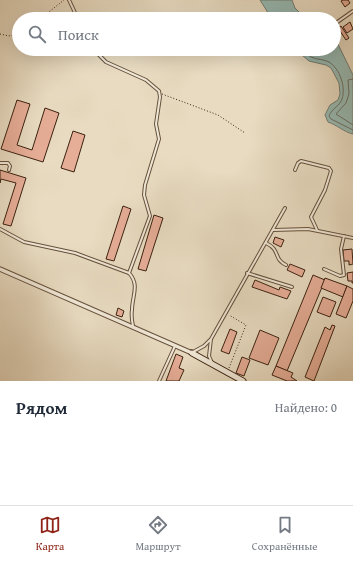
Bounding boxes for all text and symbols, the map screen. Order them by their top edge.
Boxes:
search box [12,12,341,56]
icon: search [26,23,48,45]
text: Поиск [58,24,99,45]
text: Рядом [16,395,67,420]
text: Найдено: 0 [275,398,337,417]
tab: Карта [36,514,64,554]
tab: Маршрут [135,514,180,554]
tab: Сохранённые [252,514,317,554]

